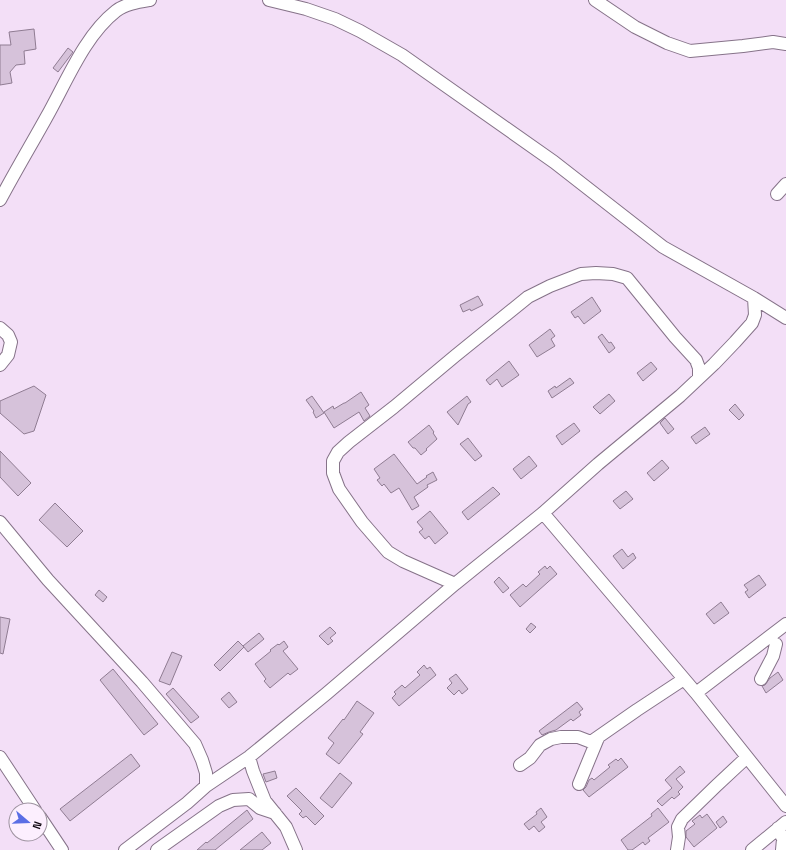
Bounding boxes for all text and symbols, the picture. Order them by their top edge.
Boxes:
north arrow [8,802,48,842]
text: N [30,819,45,831]

